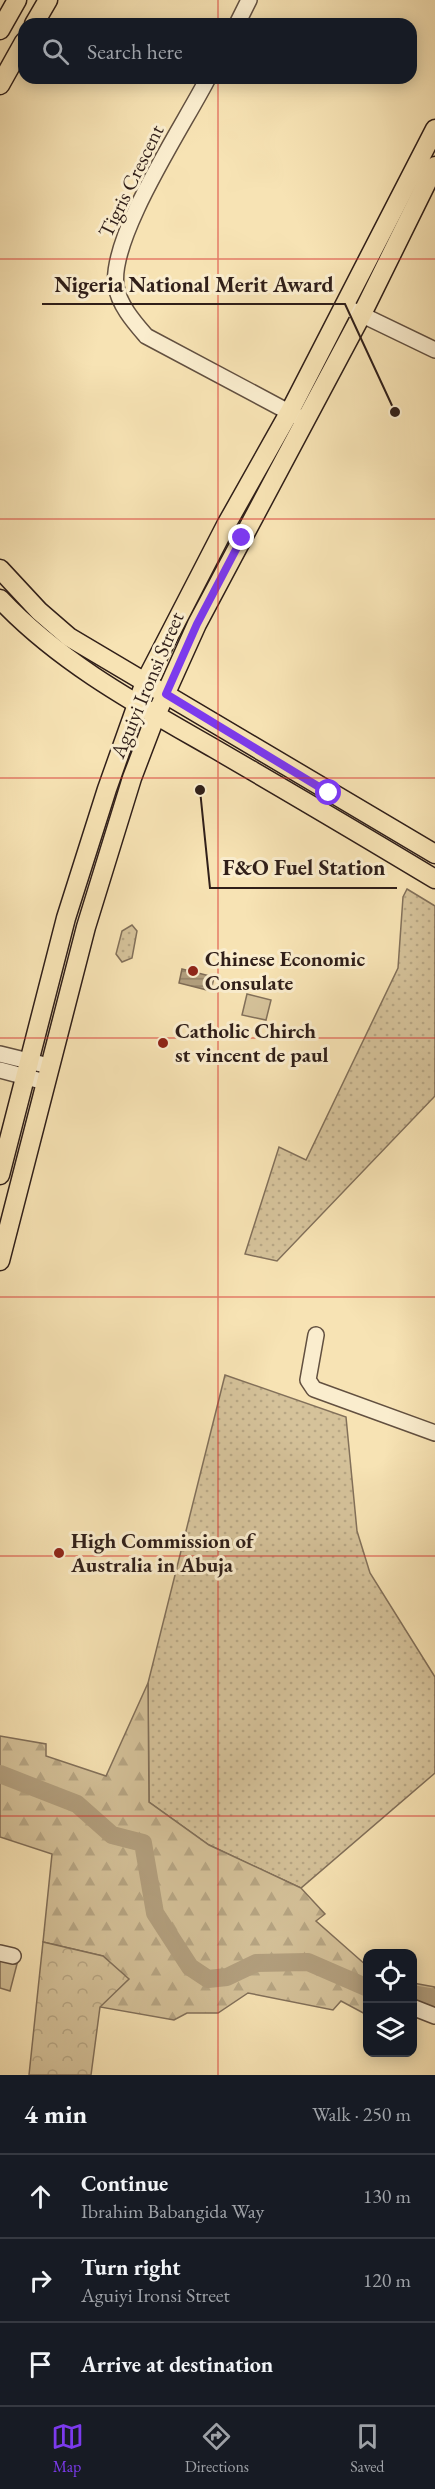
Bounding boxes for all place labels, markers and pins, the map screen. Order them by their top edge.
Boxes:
callout: Nigeria National Merit Award [42,264,345,304]
callout: F&O Fuel Station [210,848,397,888]
place label: Chinese Economic Consulate [205,945,365,996]
marker: Chinese Economic Consulate [186,964,200,978]
place label: Catholic Chirch st vincent de paul [175,1017,329,1068]
marker: Catholic Chirch st vincent de paul [156,1036,170,1050]
place label: High Commission of Australia in Abuja [70,1527,256,1578]
marker: High Commission of Australia in Abuja [52,1546,66,1560]

